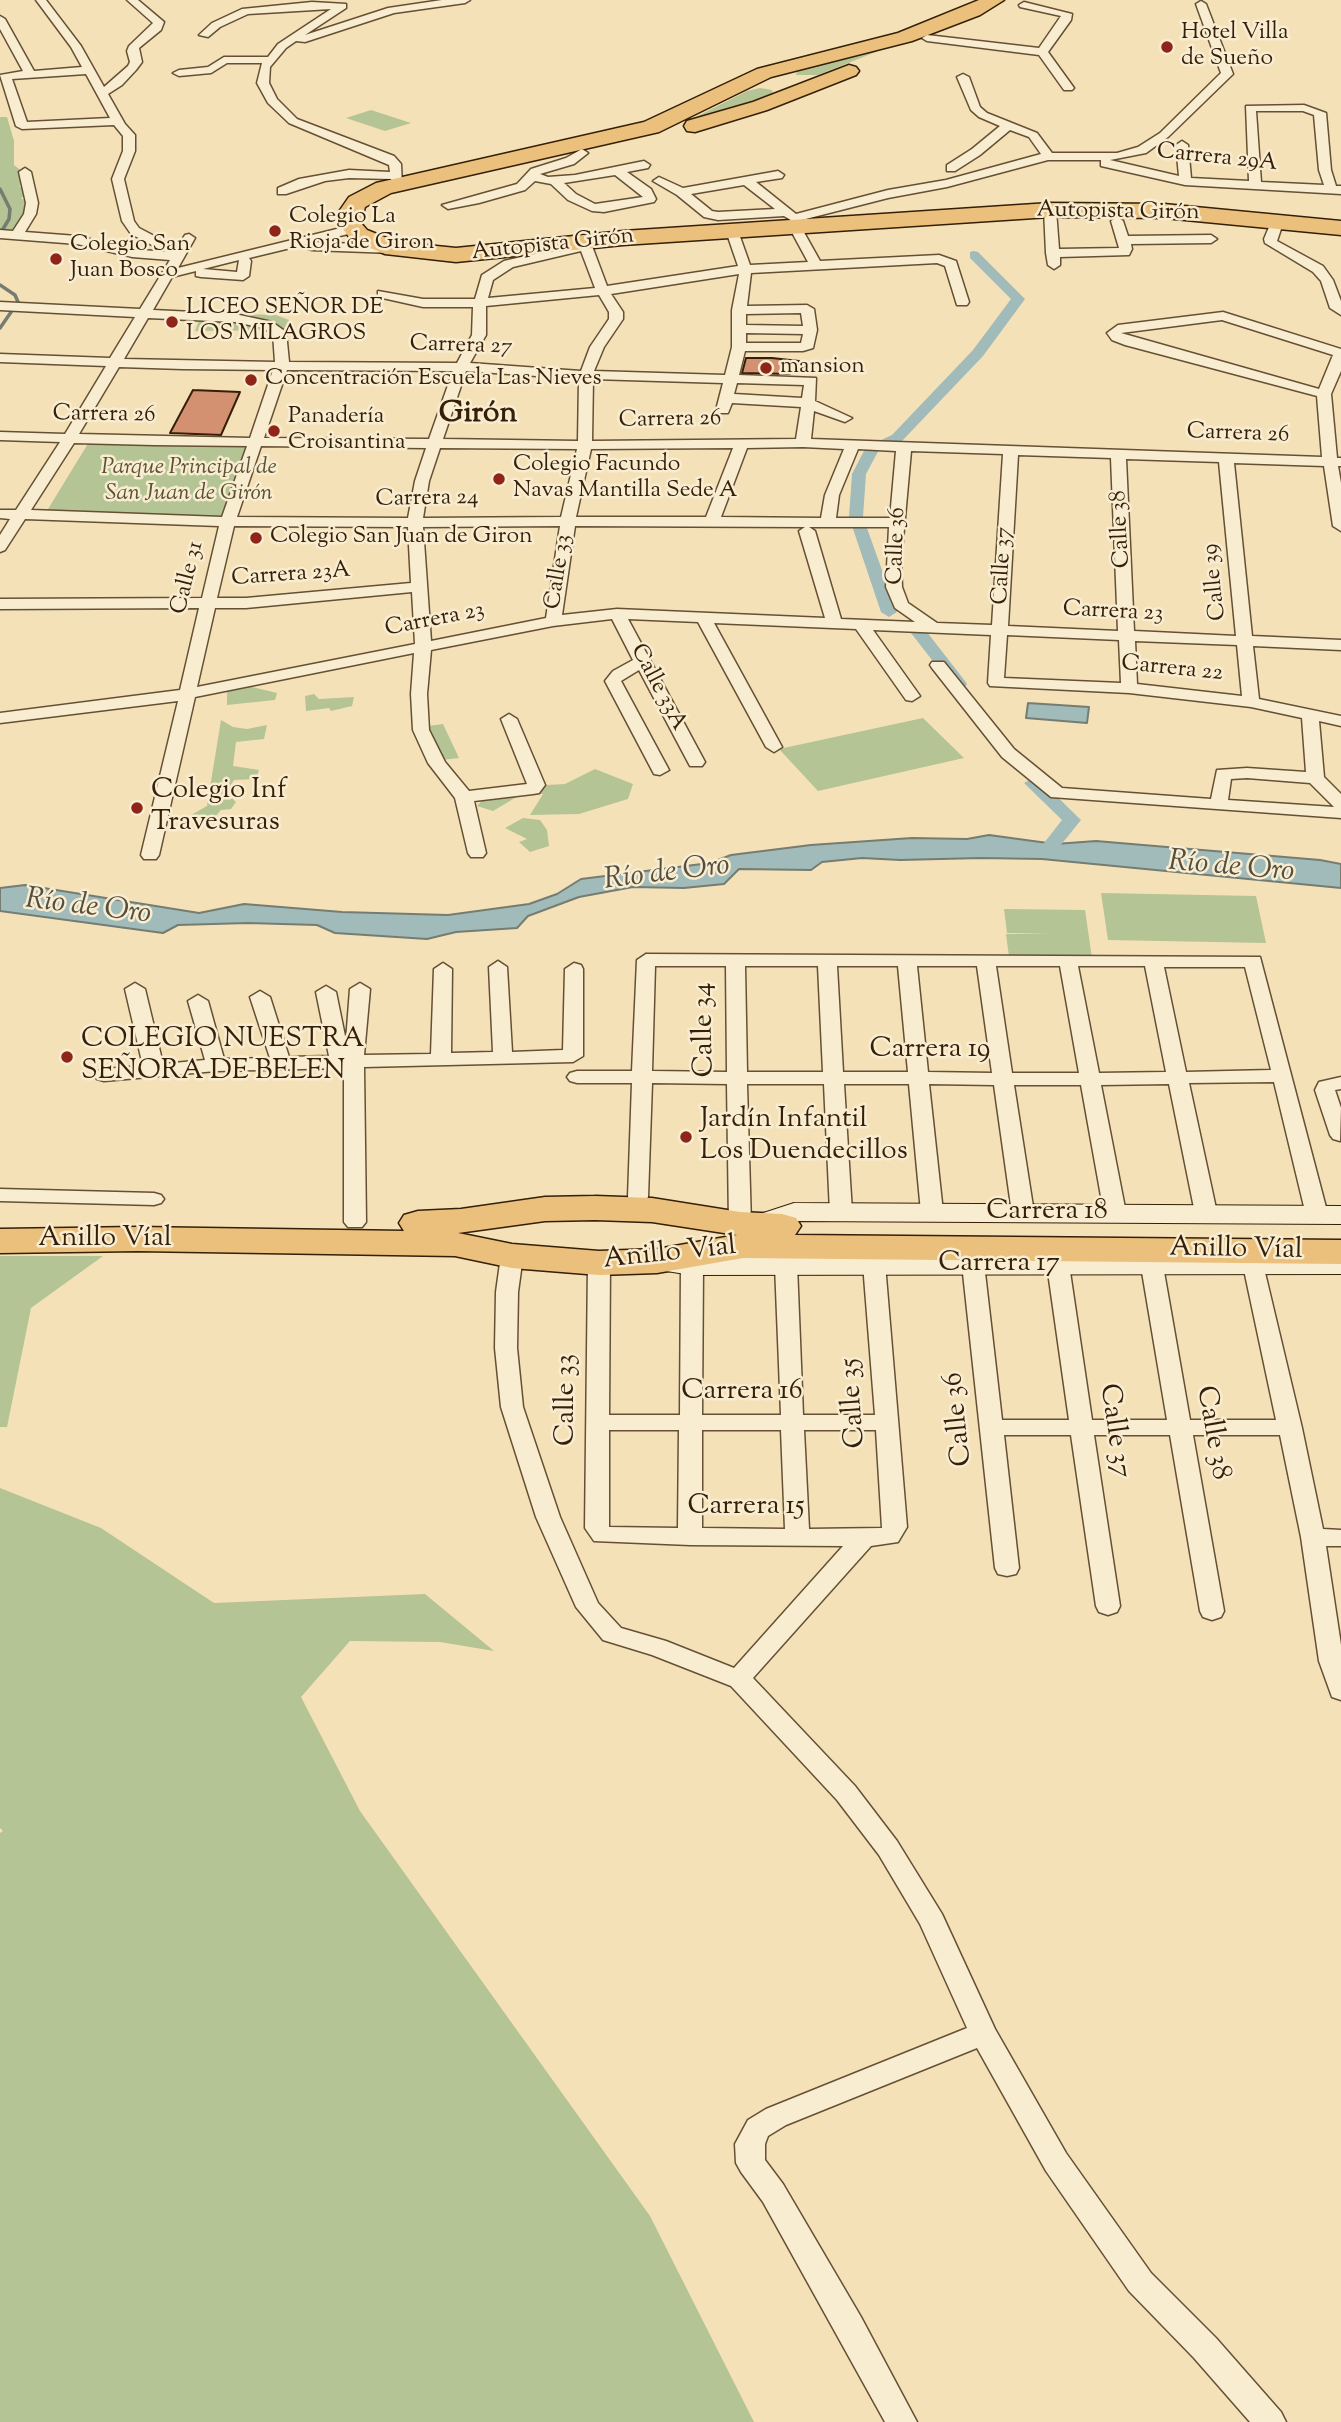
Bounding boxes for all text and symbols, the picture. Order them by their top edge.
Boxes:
place label: Hotel Villa de Sueño [1181,20,1289,74]
marker: Hotel Villa de Sueño [1159,39,1175,55]
street label: Carrera 29A [1155,139,1279,179]
street label: Autopista Girón [1036,198,1200,228]
place label: Colegio La Rioja de Giron [289,204,435,258]
marker: Colegio La Rioja de Giron [267,223,283,239]
street label: Autopista Girón [470,224,636,268]
place label: Colegio San Juan Bosco [70,232,190,286]
marker: Colegio San Juan Bosco [48,251,64,267]
place label: LICEO SEÑOR DE LOS MILAGROS [186,295,383,349]
marker: LICEO SEÑOR DE LOS MILAGROS [164,314,180,330]
street label: Carrera 27 [409,331,513,363]
place label: mansion [780,354,865,382]
marker: mansion [758,360,774,376]
place label: Concentración Escuela Las Nieves [265,366,602,394]
marker: Concentración Escuela Las Nieves [243,372,259,388]
district label: Girón [439,398,517,434]
street label: Carrera 26 [52,401,156,431]
place label: Panadería Croisantina [288,404,406,458]
street label: Carrera 26 [618,406,722,436]
street label: Carrera 26 [1186,419,1290,451]
marker: Panadería Croisantina [266,423,282,439]
place label: Colegio Facundo Navas Mantilla Sede A [513,452,737,506]
park label: Parque Principal de San Juan de Girón [101,455,277,509]
marker: Colegio Facundo Navas Mantilla Sede A [491,471,507,487]
street label: Carrera 24 [375,485,479,515]
street label: Calle 38 [1106,489,1138,569]
street label: Calle 36 [883,507,913,585]
place label: Colegio San Juan de Giron [270,524,533,552]
street label: Calle 37 [988,526,1020,606]
marker: Colegio San Juan de Giron [248,530,264,546]
street label: Calle 33 [540,532,580,612]
street label: Calle 31 [167,539,211,617]
street label: Calle 39 [1198,542,1234,622]
street label: Carrera 23A [231,558,351,594]
street label: Carrera 23 [1062,597,1164,629]
street label: Carrera 23 [383,598,487,644]
street label: Calle 33A [623,640,691,736]
street label: Carrera 22 [1120,651,1224,689]
place label: Colegio Inf Travesuras [151,775,287,841]
marker: Colegio Inf Travesuras [129,800,145,816]
water label: Río de Oro [1167,846,1295,892]
water label: Río de Oro [602,849,732,901]
water label: Río de Oro [23,883,153,935]
street label: Calle 34 [688,982,724,1078]
place label: COLEGIO NUESTRA SEÑORA DE BELEN [81,1024,364,1090]
street label: Carrera 19 [870,1034,990,1068]
marker: COLEGIO NUESTRA SEÑORA DE BELEN [59,1049,75,1065]
place label: Jardín Infantil Los Duendecillos [700,1104,908,1170]
marker: Jardín Infantil Los Duendecillos [678,1129,694,1145]
street label: Carrera 18 [986,1196,1108,1230]
street label: Anillo Víal [38,1223,172,1257]
street label: Anillo Víal [602,1231,738,1279]
street label: Anillo Víal [1169,1233,1303,1269]
street label: Carrera 17 [938,1248,1060,1282]
street label: Calle 33 [551,1354,585,1446]
street label: Calle 35 [835,1357,875,1449]
street label: Calle 36 [938,1370,982,1468]
street label: Carrera 16 [681,1376,803,1410]
street label: Calle 37 [1090,1382,1136,1480]
street label: Calle 38 [1186,1383,1236,1483]
street label: Carrera 15 [687,1491,805,1525]

